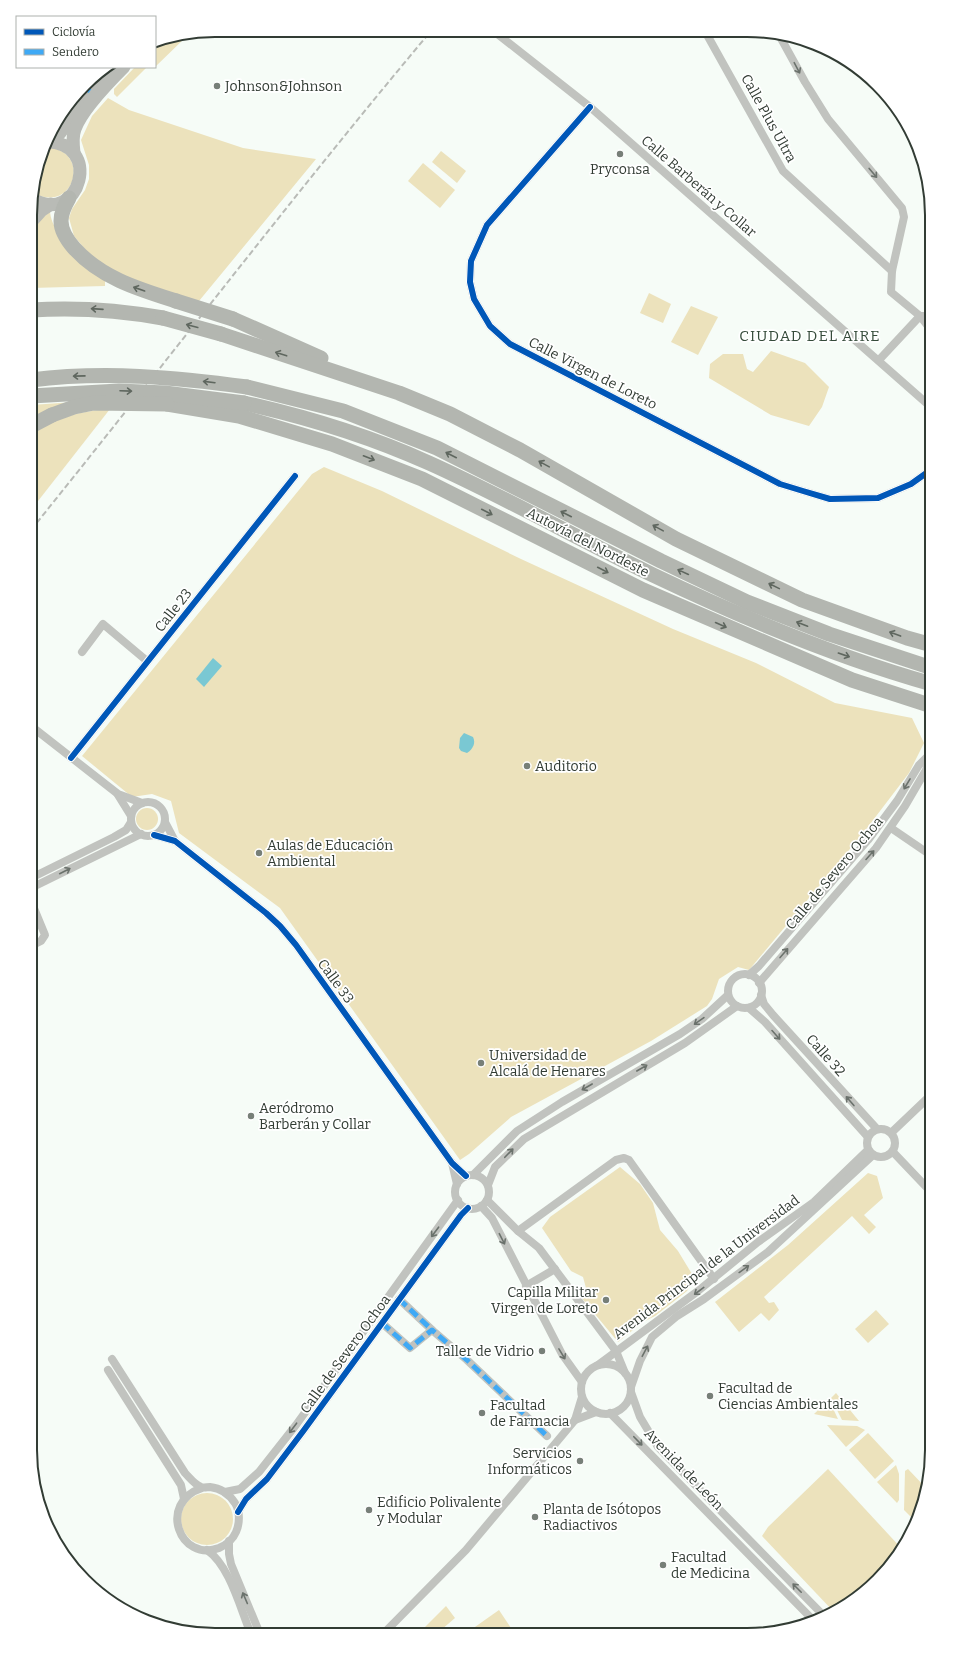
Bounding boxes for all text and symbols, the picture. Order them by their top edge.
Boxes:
legend [16,16,156,68]
text: Ciclovía [52,25,96,39]
text: Sendero [52,45,99,59]
one-way arrow [793,62,801,74]
street label: Calle Plus Ultra [737,71,800,166]
place label: Johnson&Johnson [224,78,342,95]
marker: Johnson&Johnson [212,81,222,91]
street label: Calle Barberán y Collar [638,132,760,241]
marker: Pryconsa [615,149,625,159]
place label: Pryconsa [590,161,650,178]
one-way arrow [868,168,877,178]
one-way arrow [132,285,145,292]
one-way arrow [91,305,104,313]
one-way arrow [186,322,199,329]
district label: CIUDAD DEL AIRE [739,327,881,345]
street label: Calle Virgen de Loreto [526,334,660,413]
one-way arrow [275,350,288,357]
one-way arrow [73,372,86,380]
one-way arrow [203,378,216,386]
one-way arrow [119,387,132,395]
one-way arrow [445,451,457,458]
one-way arrow [362,455,374,463]
one-way arrow [538,460,550,468]
street label: Autovía del Nordeste [524,504,652,581]
one-way arrow [481,509,493,516]
one-way arrow [561,510,573,517]
one-way arrow [652,524,664,532]
one-way arrow [597,567,609,574]
one-way arrow [677,568,689,575]
one-way arrow [768,582,780,589]
street label: Calle 23 [151,585,196,635]
one-way arrow [796,619,808,627]
one-way arrow [715,622,727,629]
one-way arrow [889,629,901,637]
one-way arrow [838,652,850,660]
place label: Auditorio [535,758,597,775]
marker: Auditorio [522,761,532,771]
one-way arrow [903,778,911,790]
street label: Calle de Severo Ochoa [782,813,887,933]
place label: Aulas de Educación Ambiental [267,837,393,870]
marker: Aulas de Educación Ambiental [254,848,264,858]
one-way arrow [865,850,874,860]
one-way arrow [59,866,71,874]
one-way arrow [780,948,789,958]
street label: Calle 33 [314,956,357,1007]
one-way arrow [694,1017,705,1025]
one-way arrow [772,1030,781,1040]
street label: Calle 32 [802,1031,849,1080]
place label: Universidad de Alcalá de Henares [489,1047,606,1080]
marker: Universidad de Alcalá de Henares [476,1058,486,1068]
one-way arrow [636,1064,647,1072]
one-way arrow [581,1084,593,1092]
one-way arrow [845,1096,854,1106]
place label: Aeródromo Barberán y Collar [259,1100,371,1133]
marker: Aeródromo Barberán y Collar [246,1111,256,1121]
one-way arrow [504,1148,514,1158]
street label: Avenida Principal de la Universidad [610,1192,803,1343]
one-way arrow [431,1227,440,1238]
one-way arrow [499,1232,506,1244]
one-way arrow [739,1265,750,1273]
place label: Capilla Militar Virgen de Loreto [491,1284,598,1317]
one-way arrow [693,1287,704,1295]
street label: Calle de Severo Ochoa [297,1291,394,1417]
marker: Capilla Militar Virgen de Loreto [601,1295,611,1305]
place label: Taller de Vidrio [436,1343,534,1360]
one-way arrow [641,1345,649,1357]
marker: Taller de Vidrio [537,1346,547,1356]
one-way arrow [558,1348,566,1359]
place label: Facultad de Ciencias Ambientales [718,1380,858,1413]
marker: Facultad de Ciencias Ambientales [705,1391,715,1401]
place label: Facultad de Farmacia [490,1397,570,1430]
marker: Facultad de Farmacia [477,1408,487,1418]
one-way arrow [289,1423,297,1434]
street label: Avenida de León [641,1425,727,1514]
one-way arrow [633,1436,643,1446]
place label: Servicios Informáticos [487,1445,572,1478]
marker: Servicios Informáticos [575,1456,585,1466]
place label: Edificio Polivalente y Modular [376,1494,501,1527]
place label: Planta de Isótopos Radiactivos [543,1501,661,1534]
marker: Edificio Polivalente y Modular [364,1505,374,1515]
marker: Planta de Isótopos Radiactivos [530,1512,540,1522]
place label: Facultad de Medicina [671,1549,750,1582]
marker: Facultad de Medicina [658,1560,668,1570]
one-way arrow [792,1583,802,1593]
one-way arrow [241,1592,249,1604]

